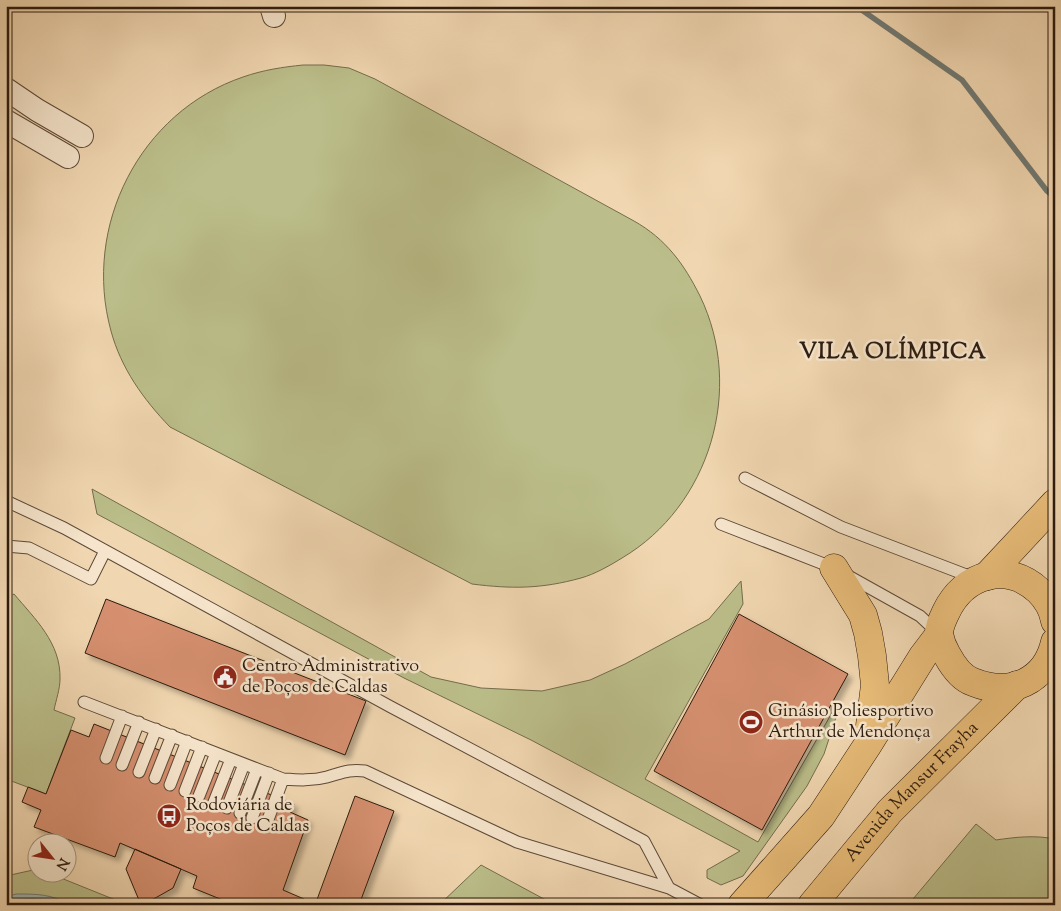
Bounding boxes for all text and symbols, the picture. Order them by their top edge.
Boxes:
district label: VILA OLÍMPICA [799,336,987,369]
place label: Centro Administrativo de Poços de Caldas [242,654,419,701]
public building icon: Centro Administrativo de Poços de Caldas [212,664,238,690]
place label: Ginásio Poliesportivo Arthur de Mendonça [768,699,934,746]
sports icon: Ginásio Poliesportivo Arthur de Mendonça [738,709,764,735]
street label: Avenida Mansur Frayha [839,716,985,868]
place label: Rodoviária de Poços de Caldas [186,793,309,840]
bus stop icon: Rodoviária de Poços de Caldas [156,803,182,829]
north arrow [28,834,78,884]
text: N [50,854,73,873]

